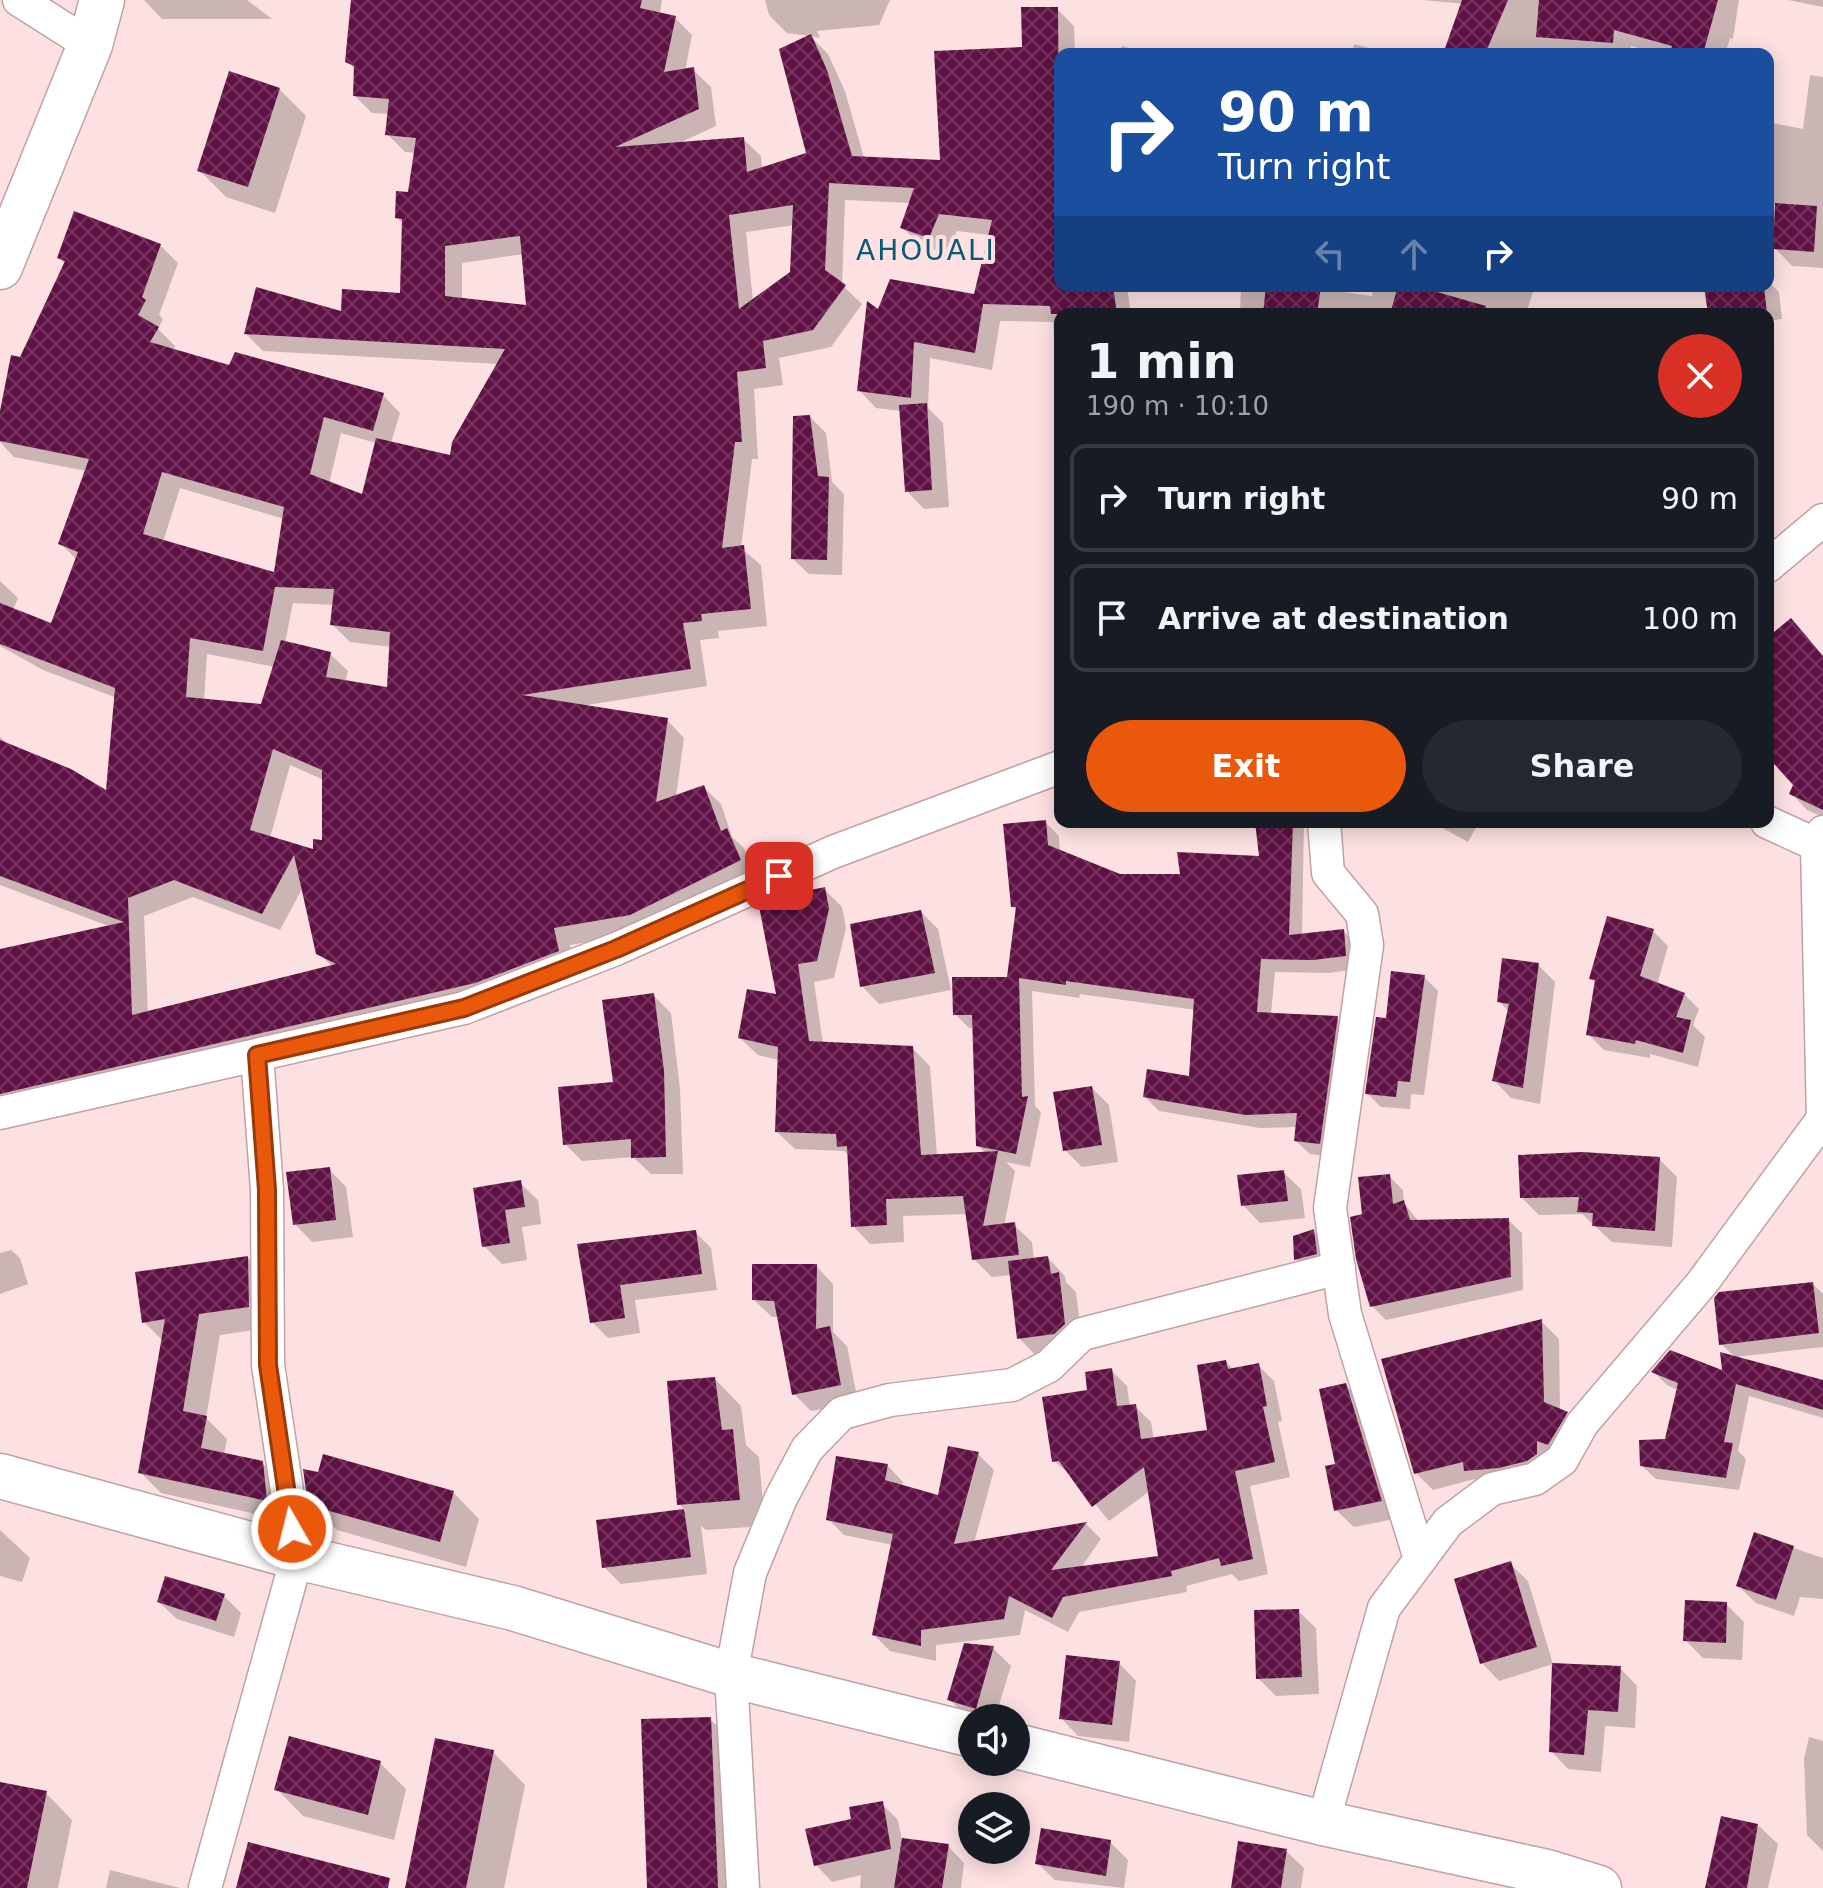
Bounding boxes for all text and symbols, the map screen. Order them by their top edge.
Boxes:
text: 90 m [1218,79,1374,144]
icon: right [1086,80,1190,184]
text: Turn right [1218,146,1390,187]
icon: left [1308,232,1352,276]
icon: ahead [1392,232,1436,276]
icon: right [1476,232,1520,276]
district label: AHOUALI [856,234,996,267]
text: 1 min [1086,333,1237,389]
button: close [1658,334,1742,418]
text: 190 m · 10:10 [1086,391,1269,421]
icon: right [1090,476,1134,520]
text: Turn right [1158,481,1325,516]
text: 90 m [1661,481,1738,516]
icon: arrive [1090,596,1134,640]
text: Arrive at destination [1158,601,1509,636]
text: 100 m [1642,601,1738,636]
button: Exit [1086,720,1406,812]
button: Share [1422,720,1742,812]
pin [745,842,813,910]
icon: arrive [757,854,801,898]
position arrow [250,1487,334,1571]
map controls [958,1704,1030,1864]
button: sound [958,1704,1030,1776]
button: layers [958,1792,1030,1864]

